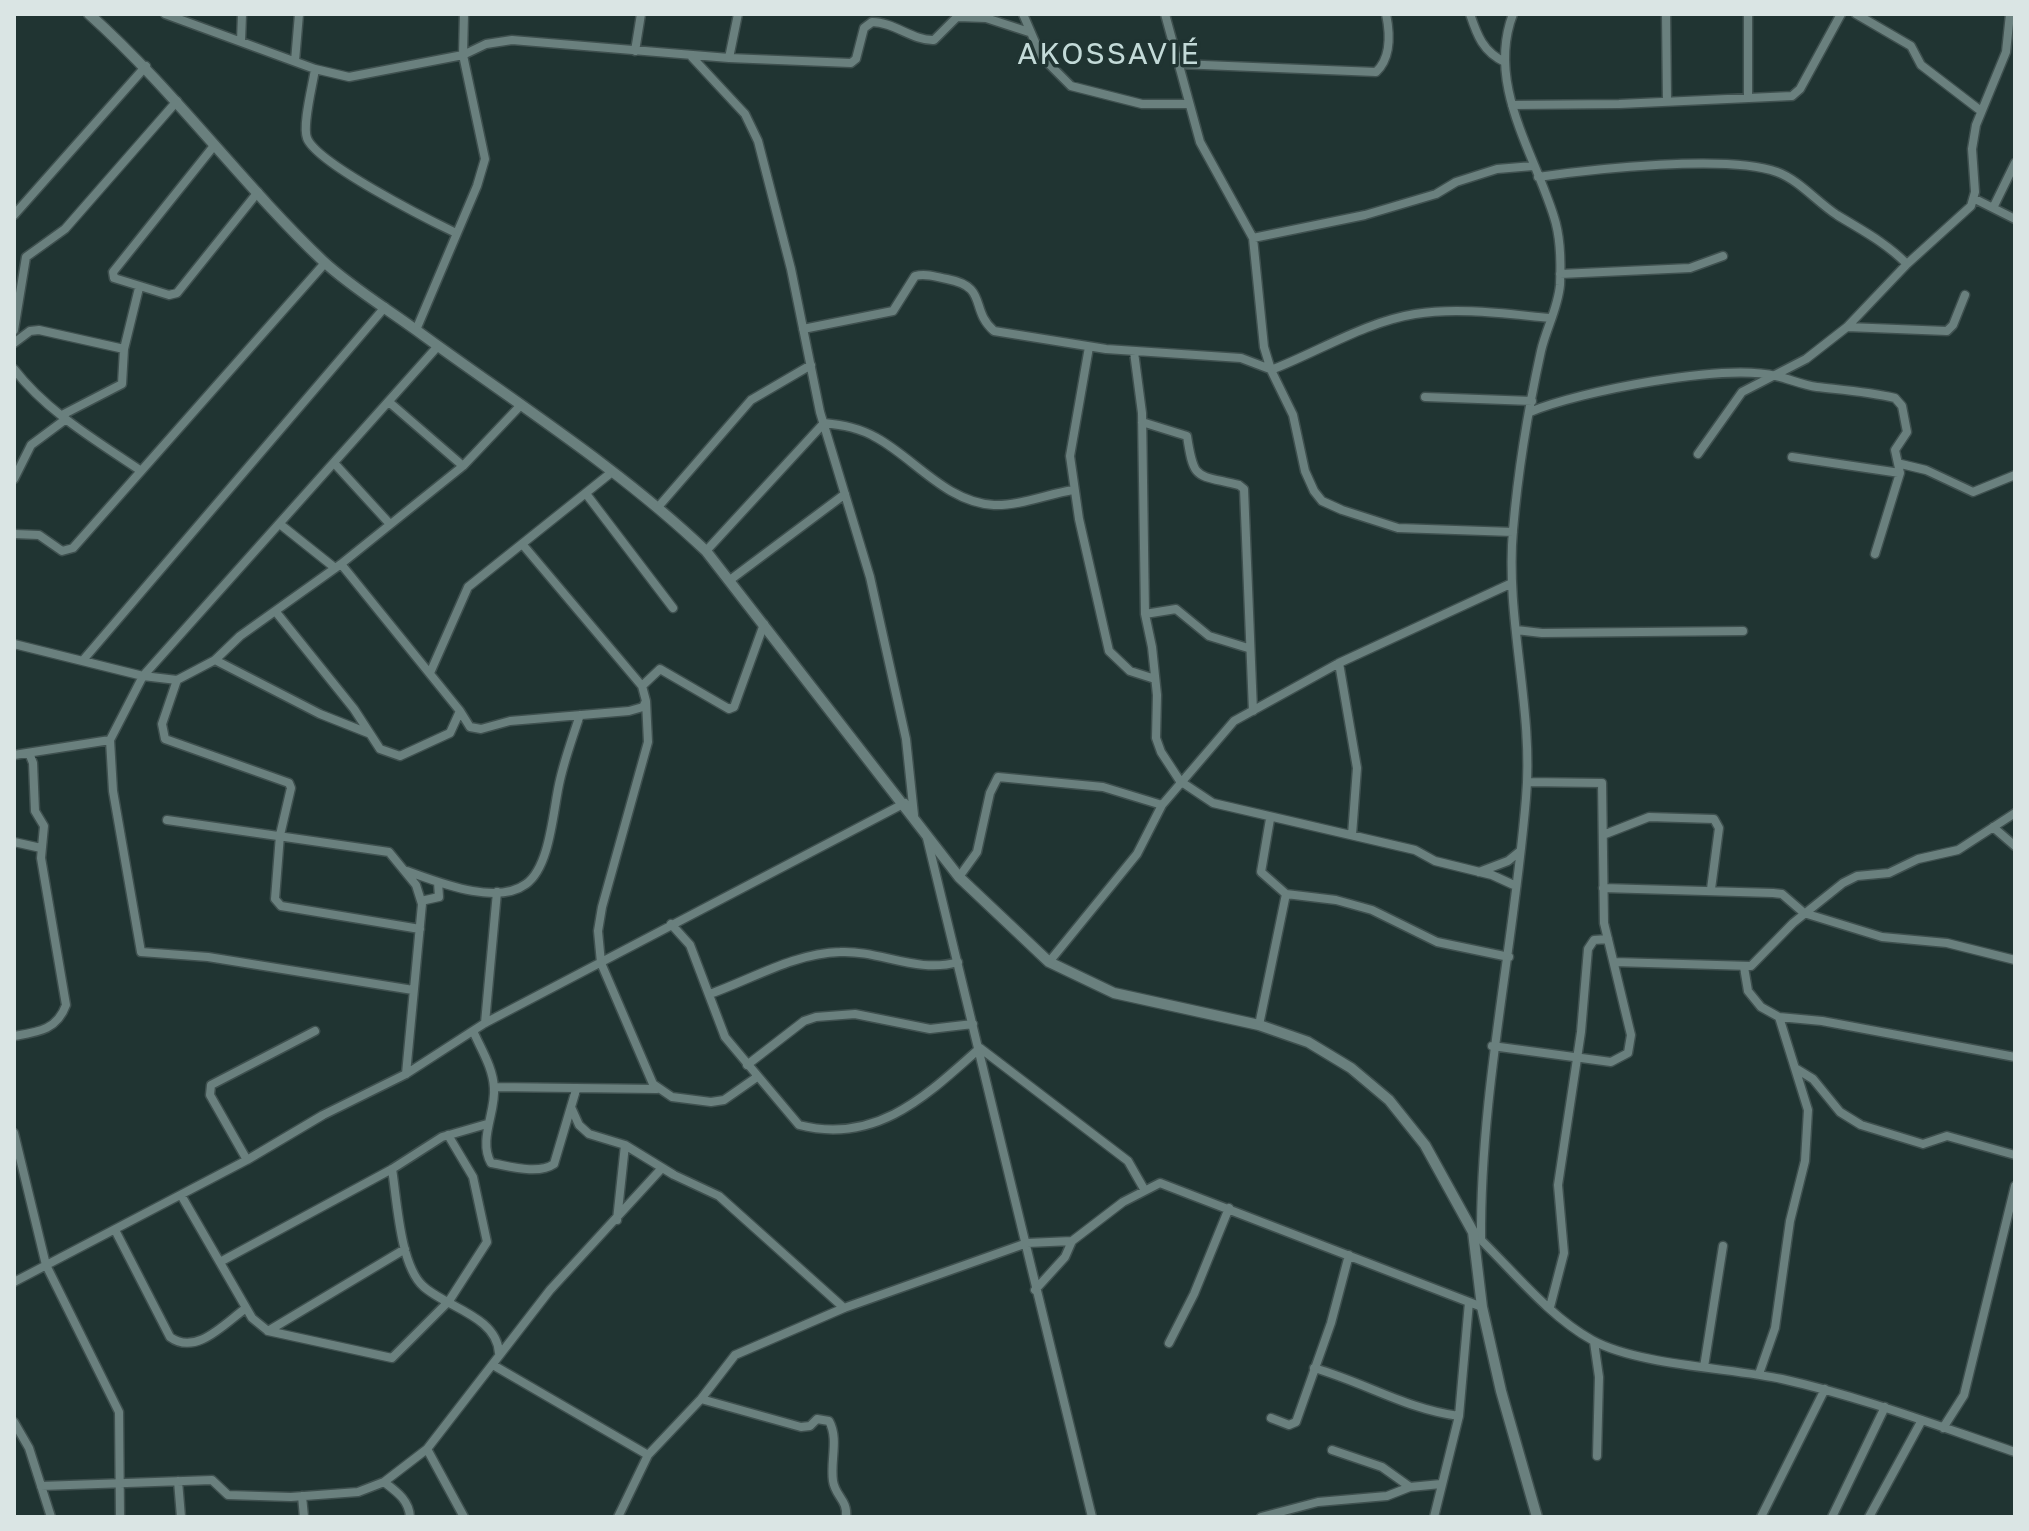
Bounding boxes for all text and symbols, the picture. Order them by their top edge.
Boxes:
district label: AKOSSAVIÉ [1017,36,1201,72]

